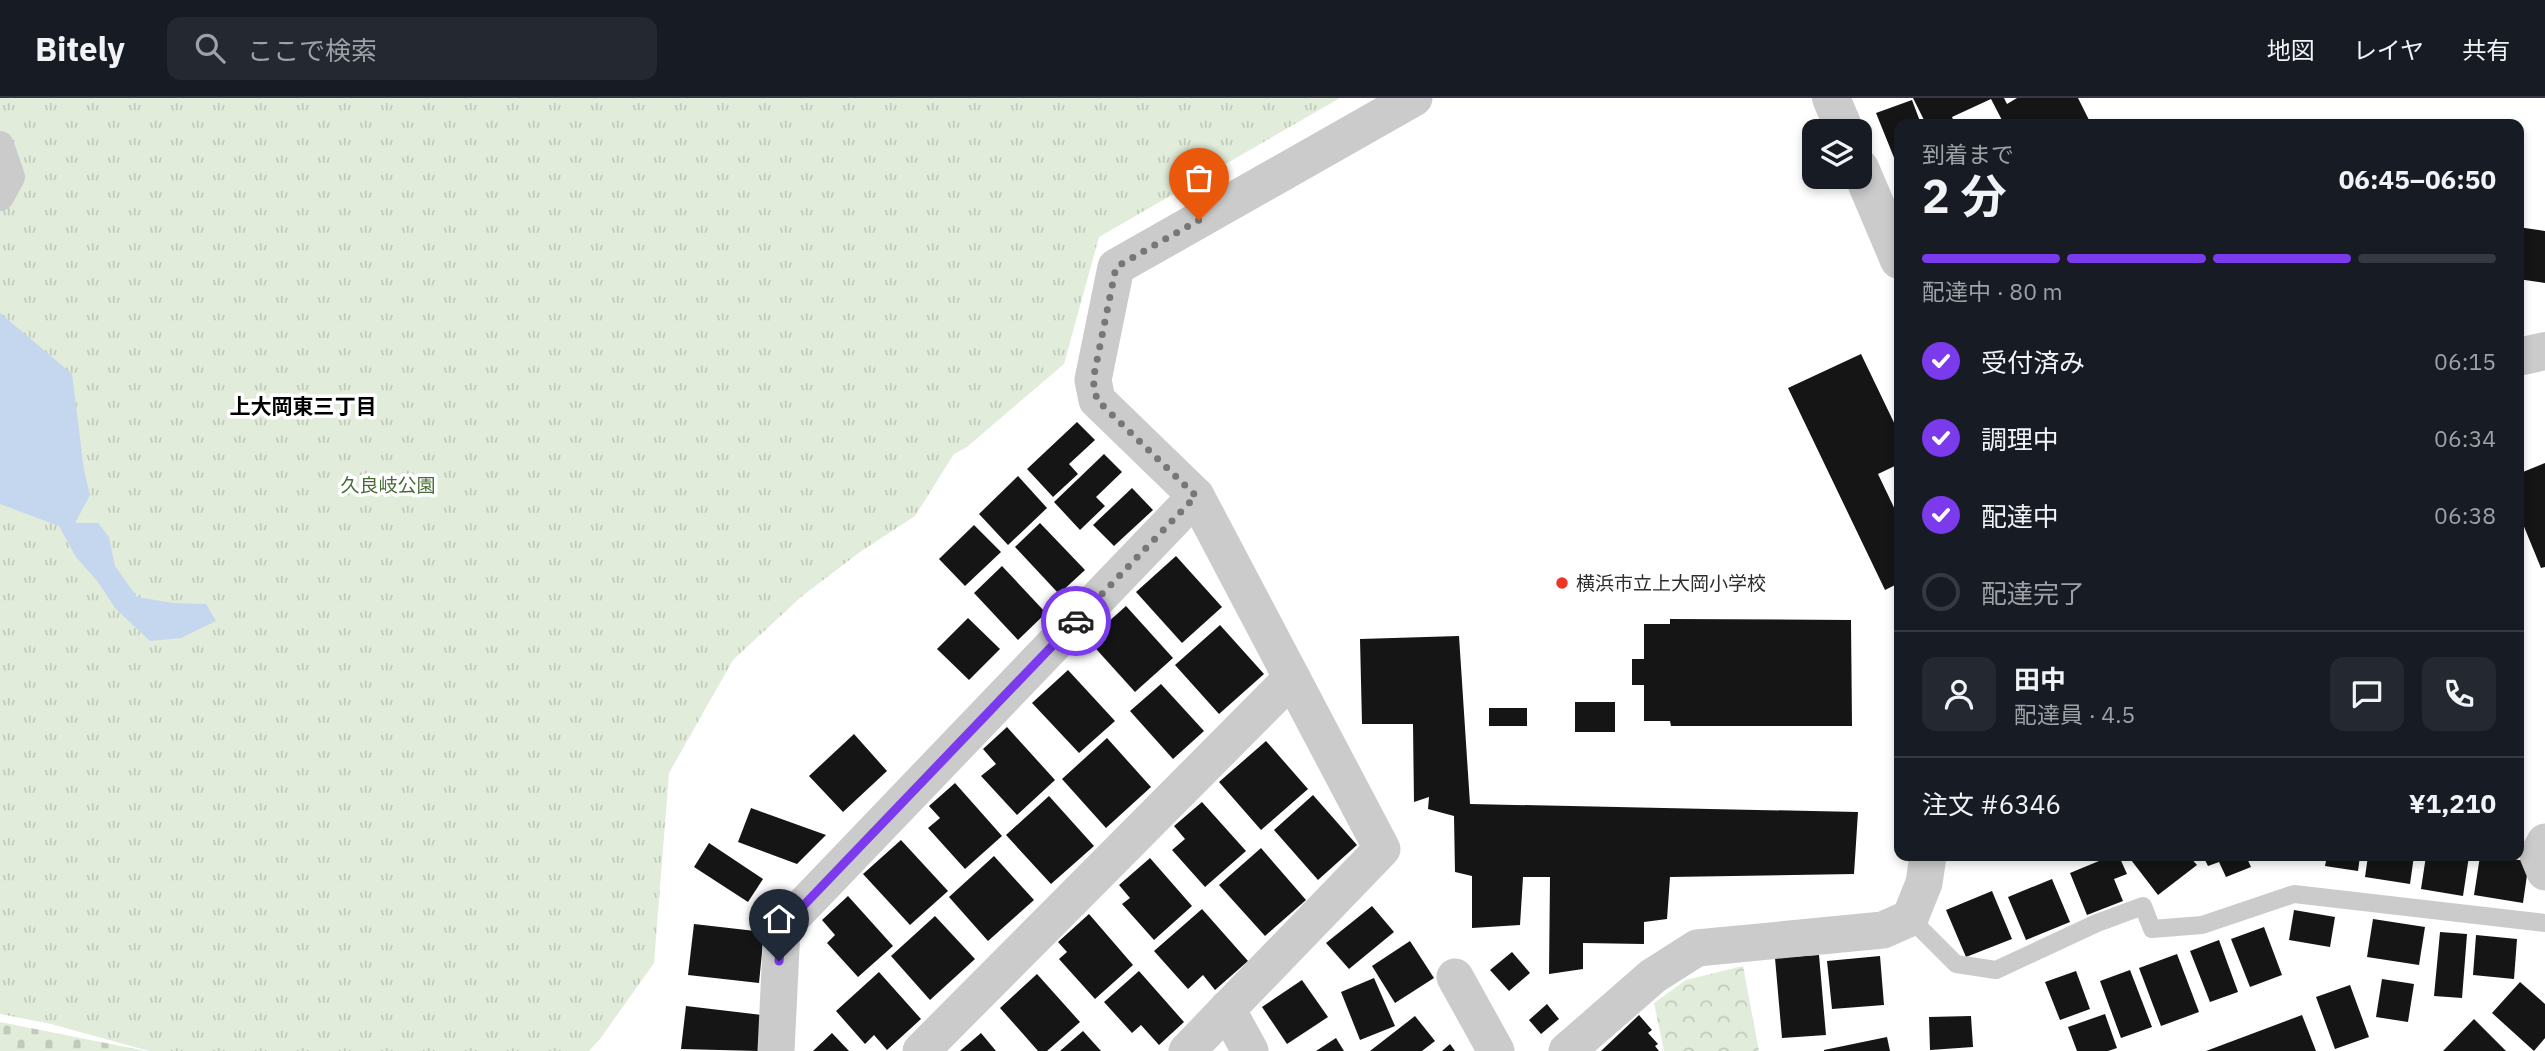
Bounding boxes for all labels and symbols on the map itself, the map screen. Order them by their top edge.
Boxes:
pin [1169,148,1229,220]
district label: 上大岡東三丁目 [230,392,377,420]
park label: 久良岐公園 [340,473,436,497]
place label: 横浜市立上大岡小学校 [1576,571,1766,595]
marker: 横浜市立上大岡小学校 [1554,575,1570,591]
courier [1041,586,1111,656]
pin [749,889,809,961]

